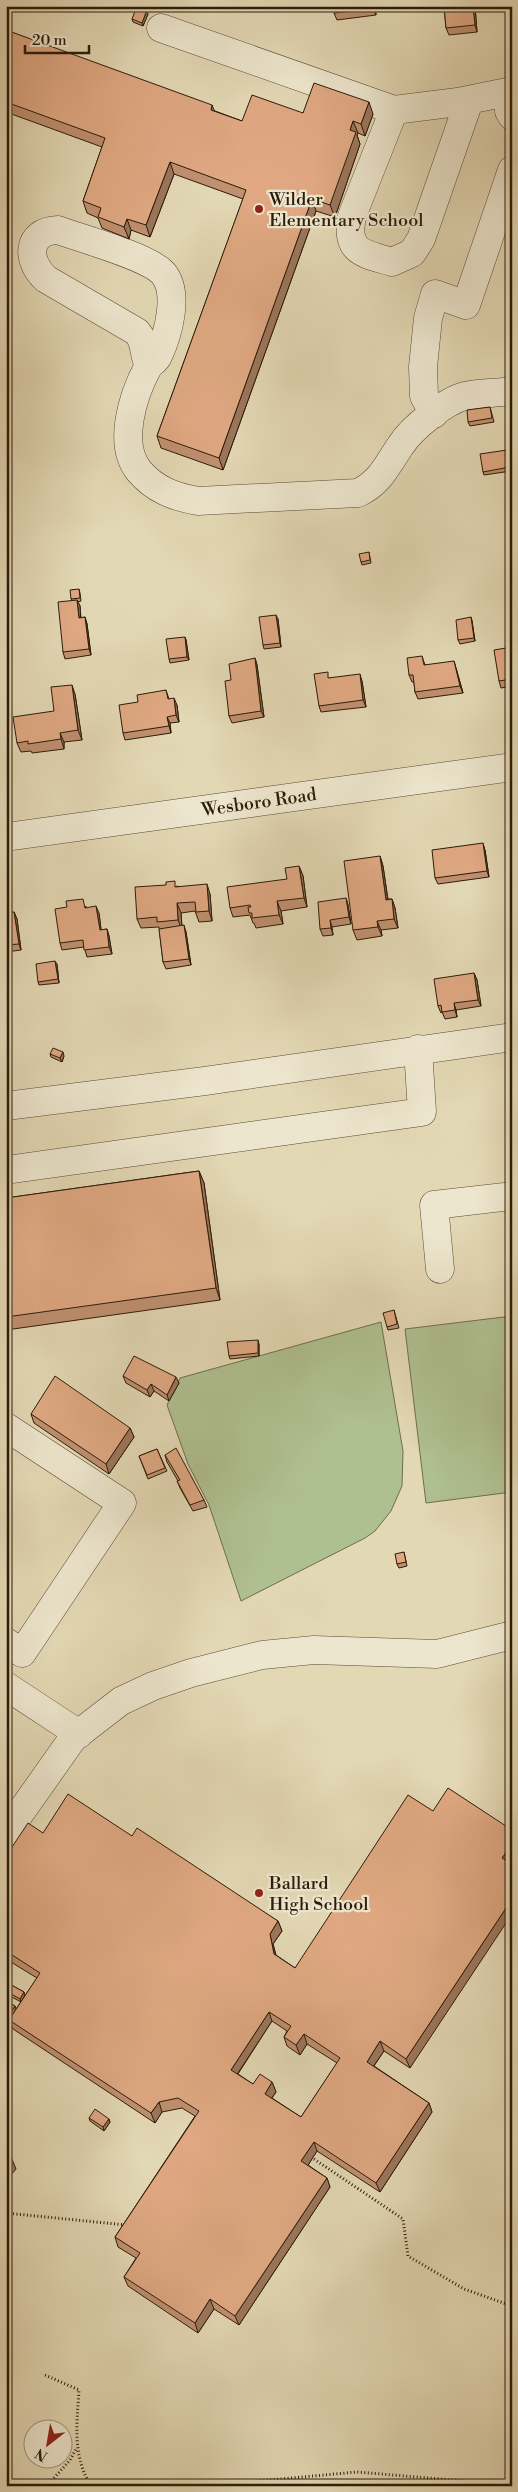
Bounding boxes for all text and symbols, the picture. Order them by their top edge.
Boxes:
scale bar [25,22,89,54]
text: 20 m [32,31,67,50]
place label: Wilder Elementary School [268,188,424,232]
marker: Wilder Elementary School [253,203,265,215]
street label: Wesboro Road [199,783,319,822]
place label: Ballard High School [268,1872,369,1916]
marker: Ballard High School [253,1887,265,1899]
north arrow [22,2420,72,2470]
text: N [32,2444,51,2465]

